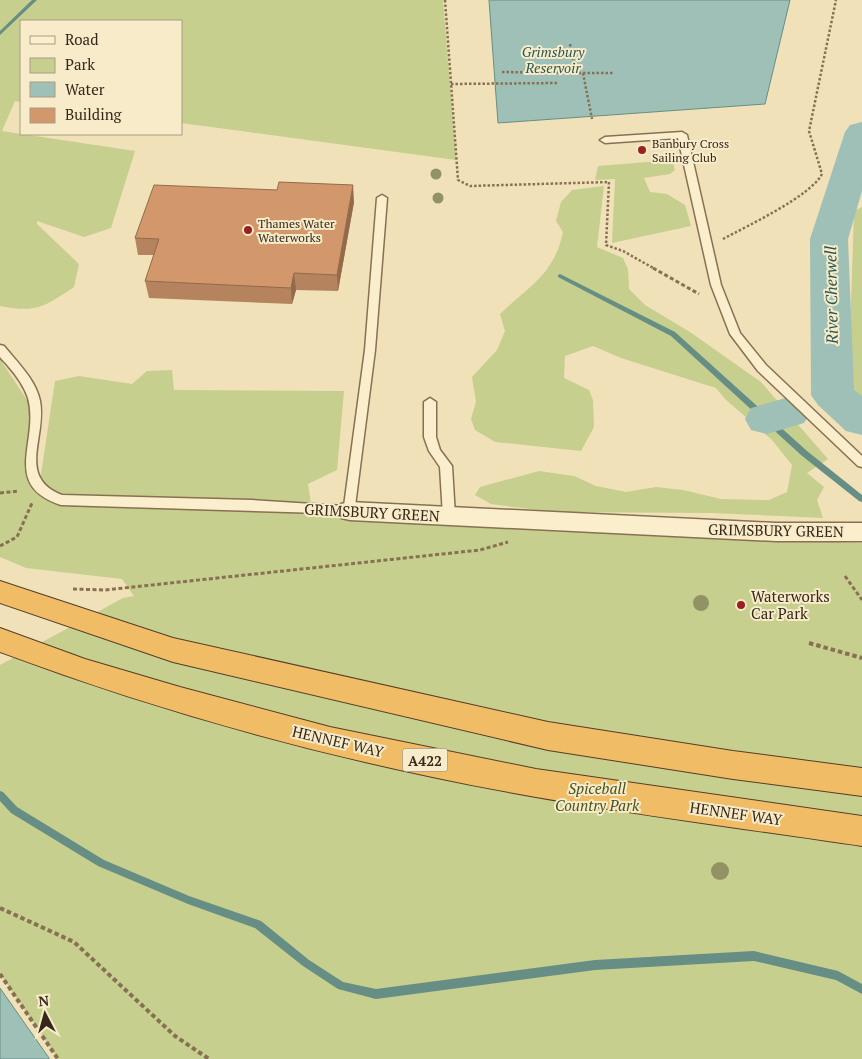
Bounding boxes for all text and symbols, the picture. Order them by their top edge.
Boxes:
legend [20,20,182,135]
text: Road [65,29,98,49]
water label: Grimsbury Reservoir [522,42,585,77]
text: Park [65,54,95,74]
text: Water [65,79,105,99]
text: Building [65,104,123,124]
place label: Banbury Cross Sailing Club [652,136,729,165]
marker: Banbury Cross Sailing Club [636,144,648,156]
place label: Thames Water Waterworks [258,216,335,245]
marker: Thames Water Waterworks [242,224,254,236]
water label: River Cherwell [819,245,843,345]
street label: GRIMSBURY GREEN [304,498,440,526]
street label: GRIMSBURY GREEN [708,519,844,541]
place label: Waterworks Car Park [751,586,830,623]
marker: Waterworks Car Park [735,599,747,611]
street label: HENNEF WAY [290,721,386,761]
road number: A422 [402,748,448,772]
park label: Spiceball Country Park [555,778,640,815]
street label: HENNEF WAY [688,797,784,829]
north arrow [20,989,70,1039]
text: N [37,991,50,1011]

